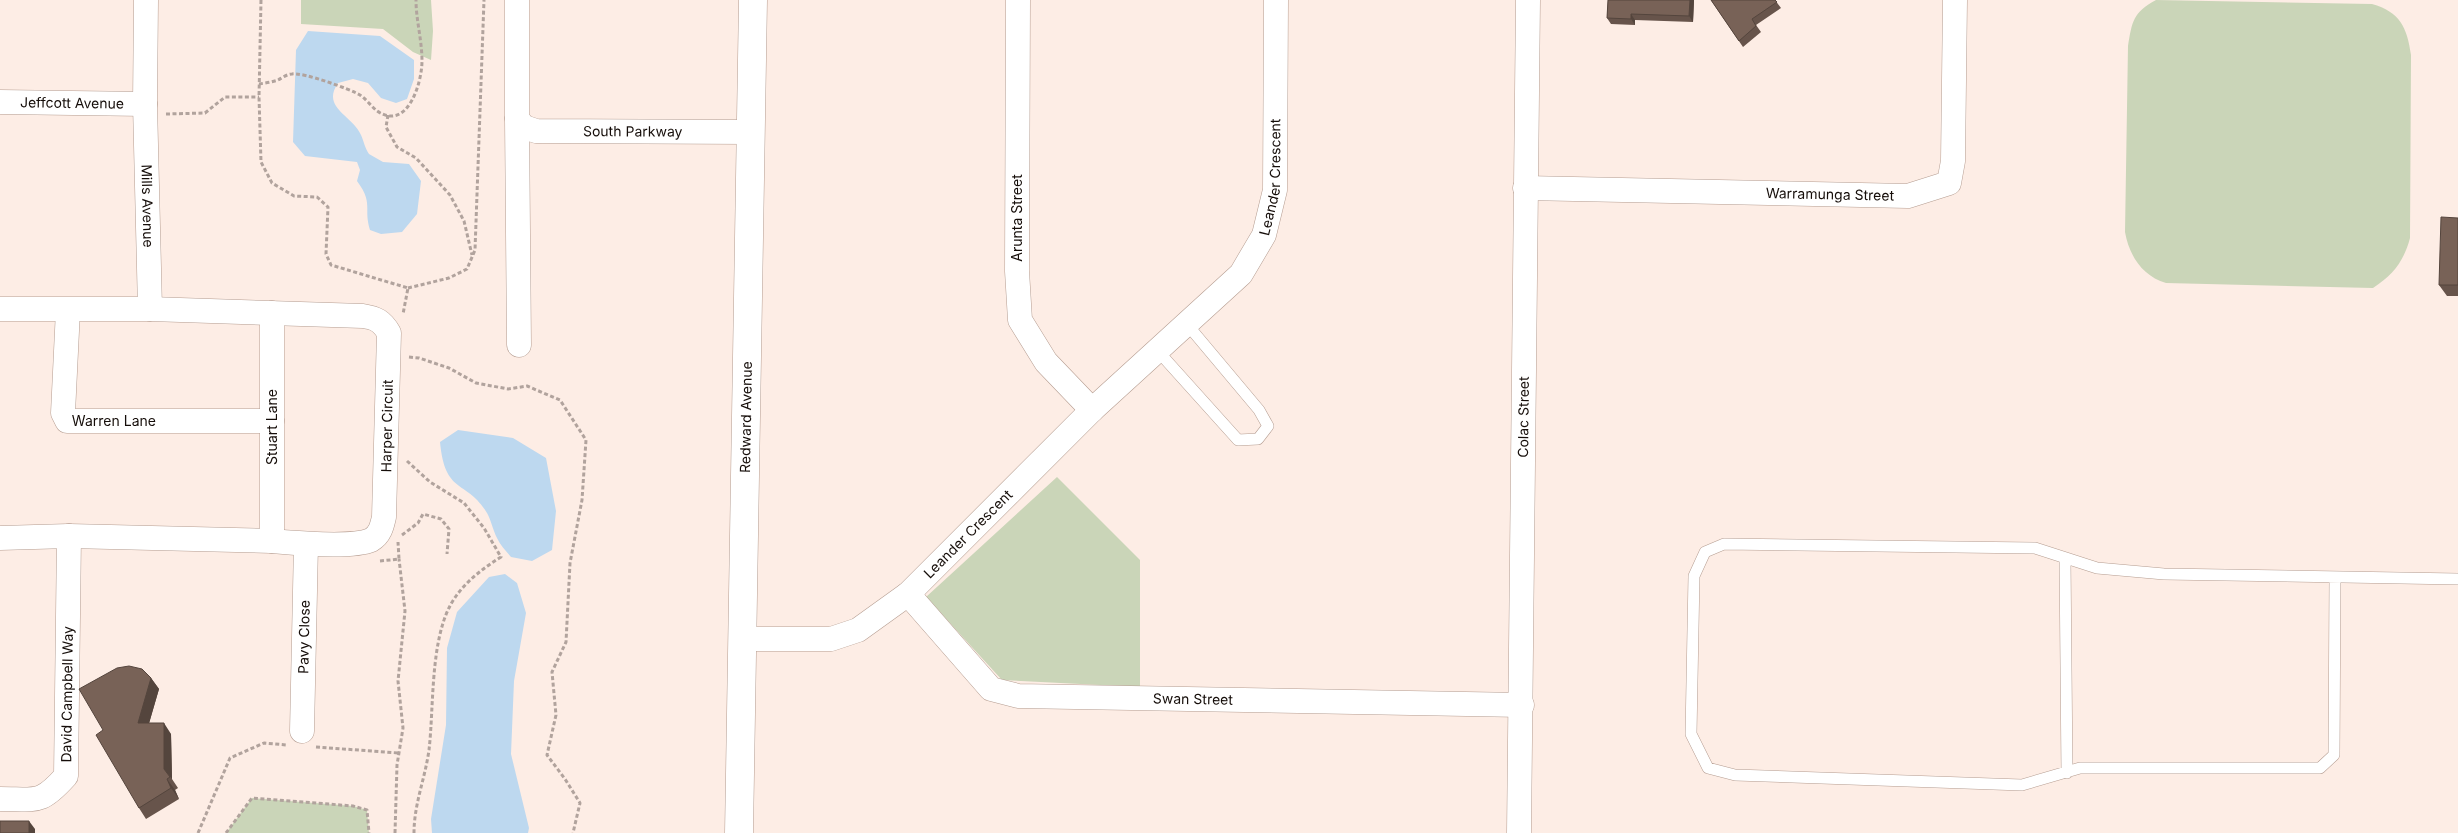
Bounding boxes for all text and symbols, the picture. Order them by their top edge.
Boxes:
street label: Jeffcott Avenue [20,93,124,112]
street label: Leander Crescent [1255,118,1283,237]
street label: South Parkway [583,122,683,140]
street label: Mills Avenue [138,164,158,248]
street label: Arunta Street [1008,174,1025,262]
street label: Warramunga Street [1766,184,1895,204]
street label: Redward Avenue [736,361,755,473]
street label: Colac Street [1514,376,1532,458]
street label: Harper Circuit [377,379,396,472]
street label: Stuart Lane [263,389,280,465]
street label: Warren Lane [72,412,156,429]
street label: Leander Crescent [920,485,1016,581]
street label: Pavy Close [294,600,313,674]
street label: David Campbell Way [57,626,76,763]
street label: Swan Street [1153,689,1234,708]

